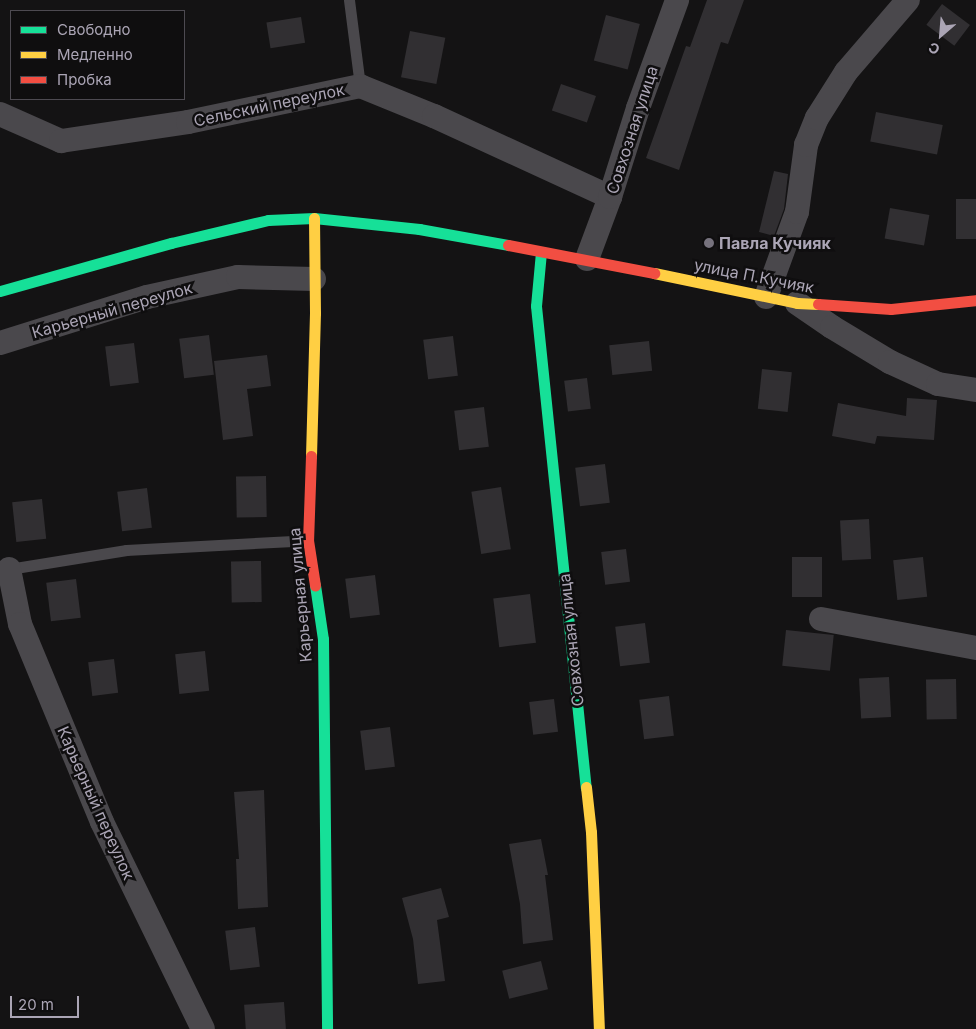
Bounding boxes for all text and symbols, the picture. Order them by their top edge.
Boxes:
legend [10,10,185,100]
north arrow [916,10,966,60]
text: Свободно [57,20,131,39]
text: С [925,39,942,59]
text: Медленно [57,45,133,64]
street label: Совхозная улица [602,64,662,196]
text: Пробка [57,70,112,89]
street label: Сельский переулок [192,80,346,130]
place label: Павла Кучияк [719,233,831,253]
marker: Павла Кучияк [703,237,715,249]
street label: улица П.Кучияк [692,255,816,297]
street label: Карьерный переулок [30,278,194,342]
street label: Карьерная улица [285,527,315,663]
street label: Совхозная улица [554,573,588,707]
street label: Карьерный переулок [53,723,139,883]
scale bar [12,986,81,1018]
text: 20 m [18,995,54,1014]

